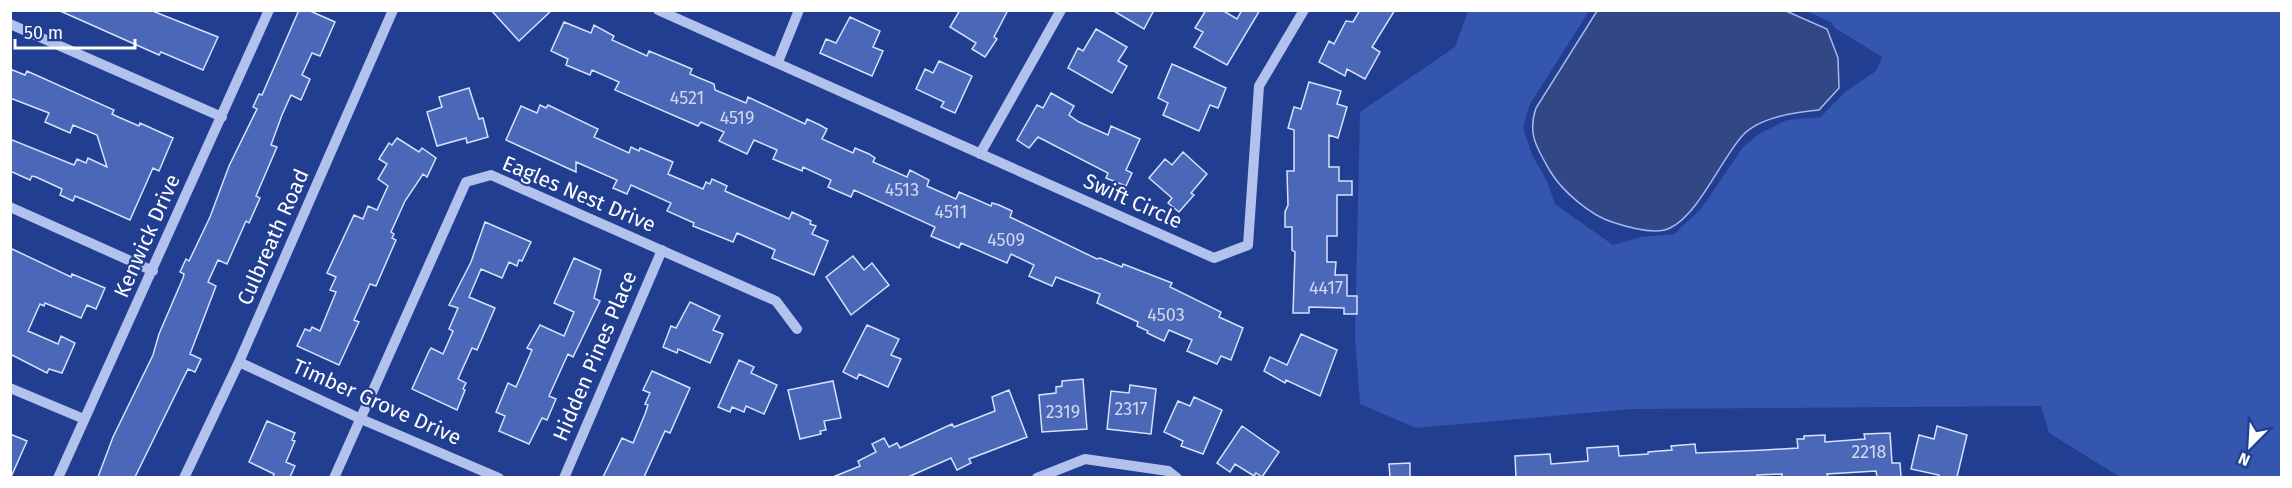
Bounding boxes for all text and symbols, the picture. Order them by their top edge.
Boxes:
scale bar [15,12,135,50]
text: 50 m [24,22,63,44]
house number: 4521 [670,87,704,109]
house number: 4519 [720,107,754,129]
street label: Eagles Nest Drive [498,150,660,238]
street label: Culbreath Road [231,165,315,309]
street label: Swift Circle [1080,168,1186,234]
street label: Kenwick Drive [108,170,186,302]
house number: 4513 [885,179,919,201]
house number: 4511 [935,201,967,223]
house number: 4509 [987,229,1025,251]
street label: Hidden Pines Place [547,267,643,445]
house number: 4417 [1309,277,1343,299]
house number: 4503 [1147,304,1185,326]
street label: Timber Grove Drive [289,353,465,451]
house number: 2317 [1114,398,1148,420]
house number: 2319 [1046,401,1080,423]
north arrow [2220,416,2280,476]
house number: 2218 [1851,441,1887,463]
text: N [2235,448,2253,470]

